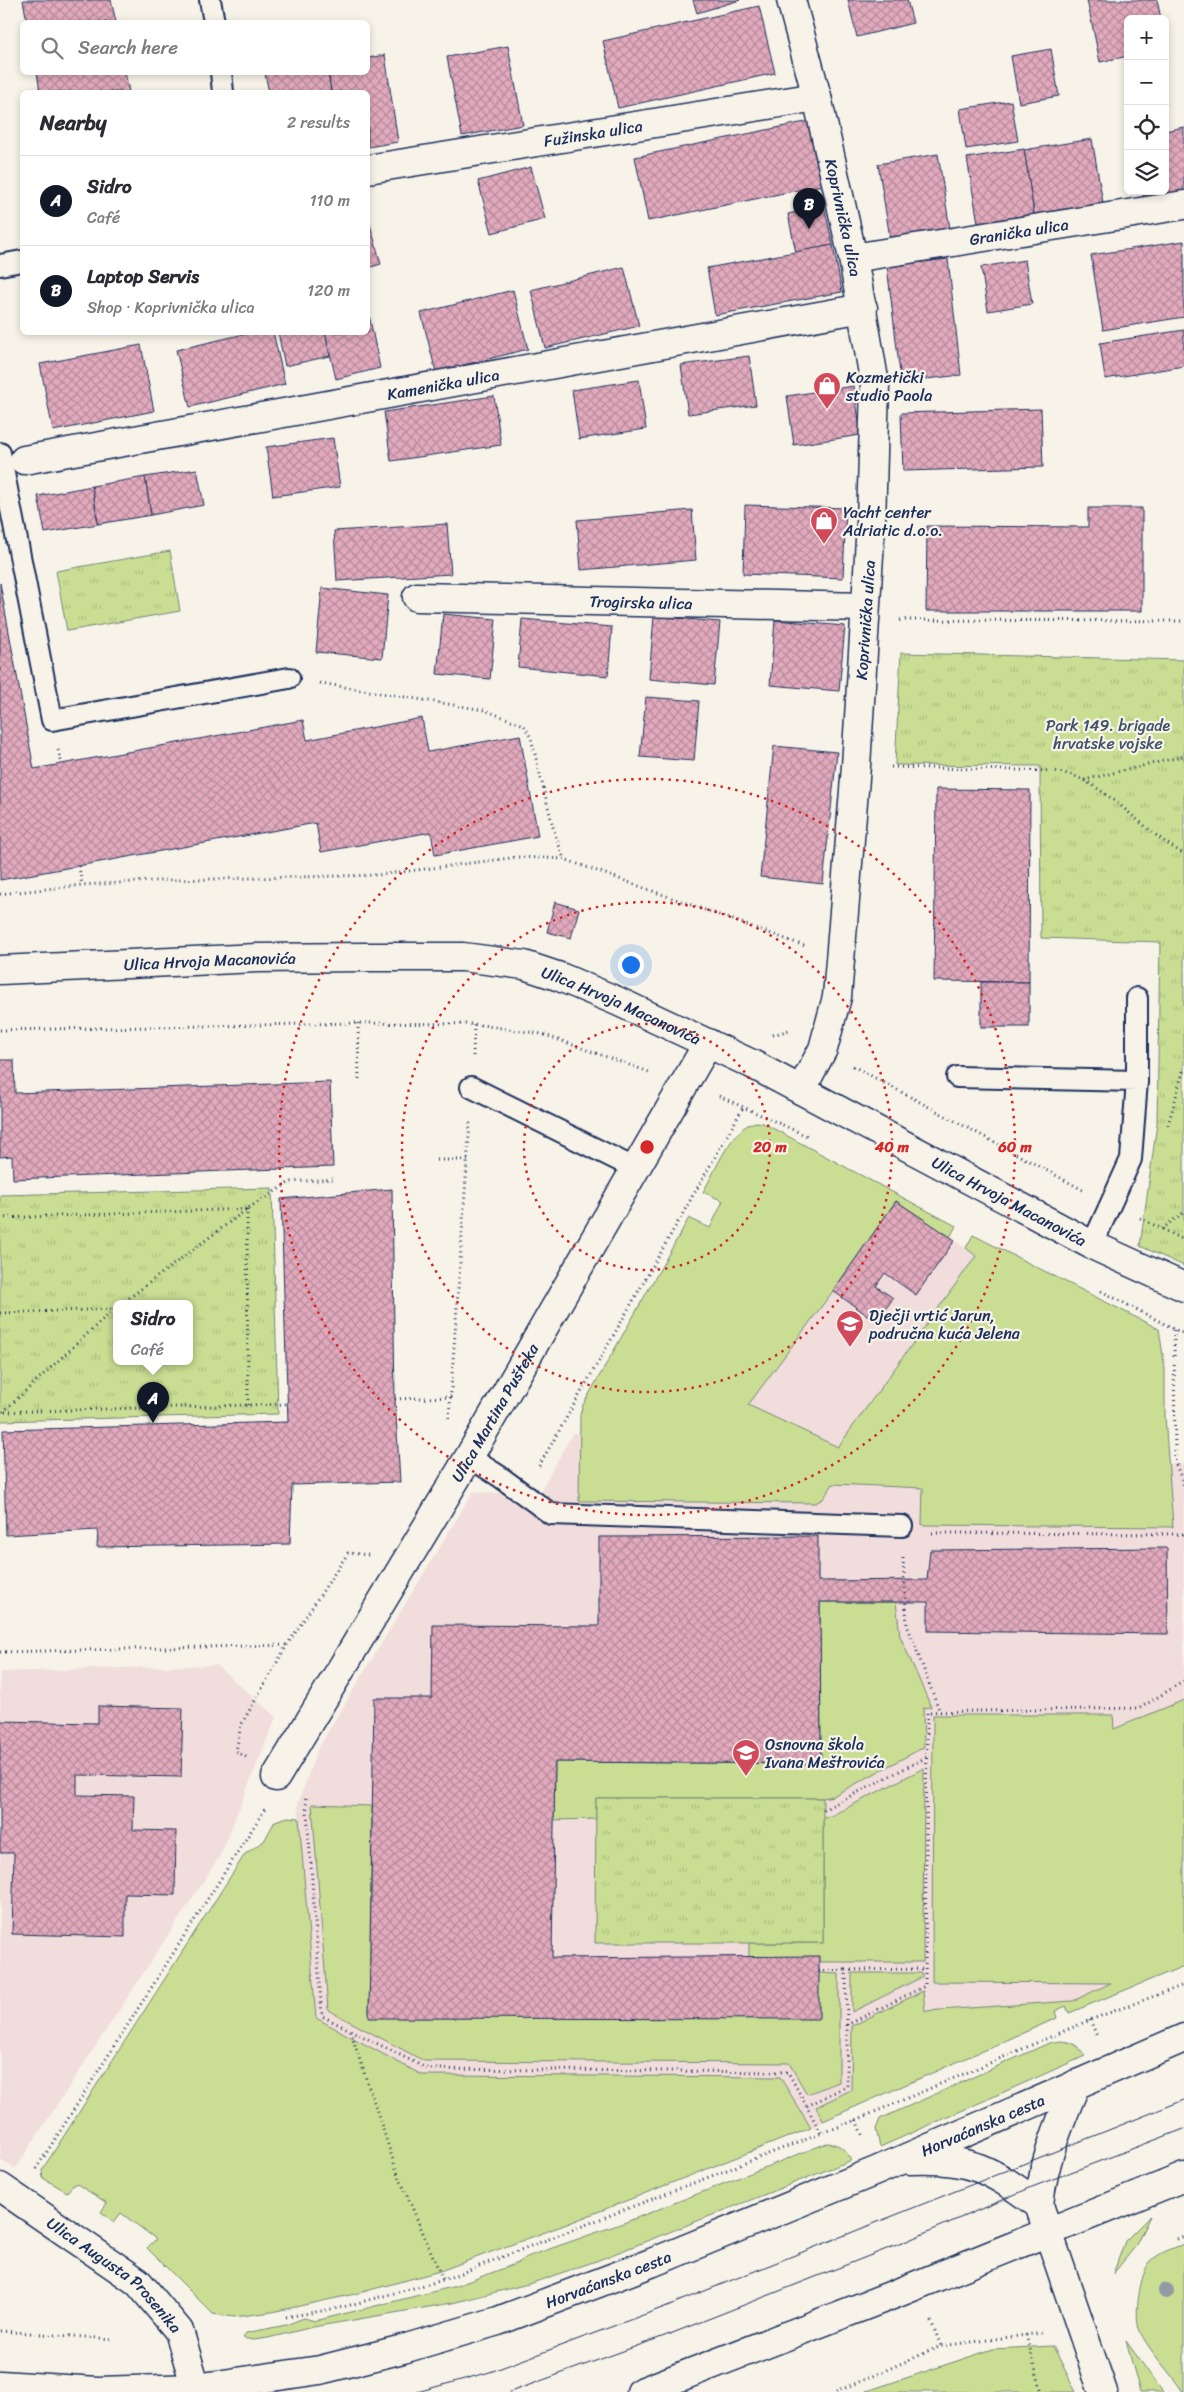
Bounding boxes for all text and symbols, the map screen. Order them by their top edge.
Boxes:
map controls [1124,15,1169,195]
button: + [1124,15,1169,60]
search box [20,20,370,75]
text: Search here [78,31,178,64]
icon: search [38,34,66,62]
button: − [1124,60,1169,105]
text: Nearby [40,104,106,142]
button: locate [1124,105,1169,150]
text: 2 results [287,108,350,137]
street label: Fužinska ulica [542,111,645,156]
button: layers [1124,150,1169,195]
street label: Koprivnička ulica [816,156,870,279]
text: Sidro [87,170,132,203]
text: A [51,186,61,215]
text: 110 m [310,186,350,215]
pin: B [793,188,825,229]
text: Café [87,203,120,232]
street label: Granička ulica [967,210,1071,254]
text: Laptop Servis [87,260,199,293]
text: B [51,276,61,305]
text: 120 m [307,276,350,305]
text: Shop · Koprivnička ulica [87,293,255,322]
street label: Kamenička ulica [385,360,502,409]
place label: Kozmetički studio Paola [845,363,932,410]
shop icon: Kozmetički studio Paola [812,371,842,410]
place label: Yacht center Adriatic d.o.o. [842,498,943,545]
shop icon: Yacht center Adriatic d.o.o. [809,506,839,545]
street label: Koprivnička ulica [847,559,884,681]
street label: Trogirska ulica [589,587,693,618]
park label: Park 149. brigade hrvatske vojske [1046,711,1171,758]
street label: Ulica Hrvoja Macanovića [123,944,296,979]
your location [618,952,644,978]
street label: Ulica Hrvoja Macanovića [537,958,706,1053]
text: 20 m [752,1134,787,1160]
text: 40 m [874,1134,910,1160]
text: 60 m [997,1134,1032,1160]
centre of rings [638,1138,656,1156]
street label: Ulica Hrvoja Macanovića [926,1148,1092,1255]
popup [113,1300,193,1365]
place label: Dječji vrtić Jarun, područna kuća Jelena [868,1301,1021,1348]
text: Sidro [131,1302,175,1335]
school or university icon: Dječji vrtić Jarun, područna kuća Jelena [835,1309,865,1348]
text: Café [131,1335,164,1364]
street label: Ulica Martina Pušteka [443,1337,547,1488]
pin: A [137,1382,169,1423]
place label: Osnovna škola Ivana Meštrovića [764,1730,885,1777]
school or university icon: Osnovna škola Ivana Meštrovića [731,1738,761,1777]
street label: Horvaćanska cesta [916,2086,1050,2165]
street label: Ulica Augusta Prosenika [40,2209,189,2340]
street label: Horvaćanska cesta [541,2242,676,2317]

